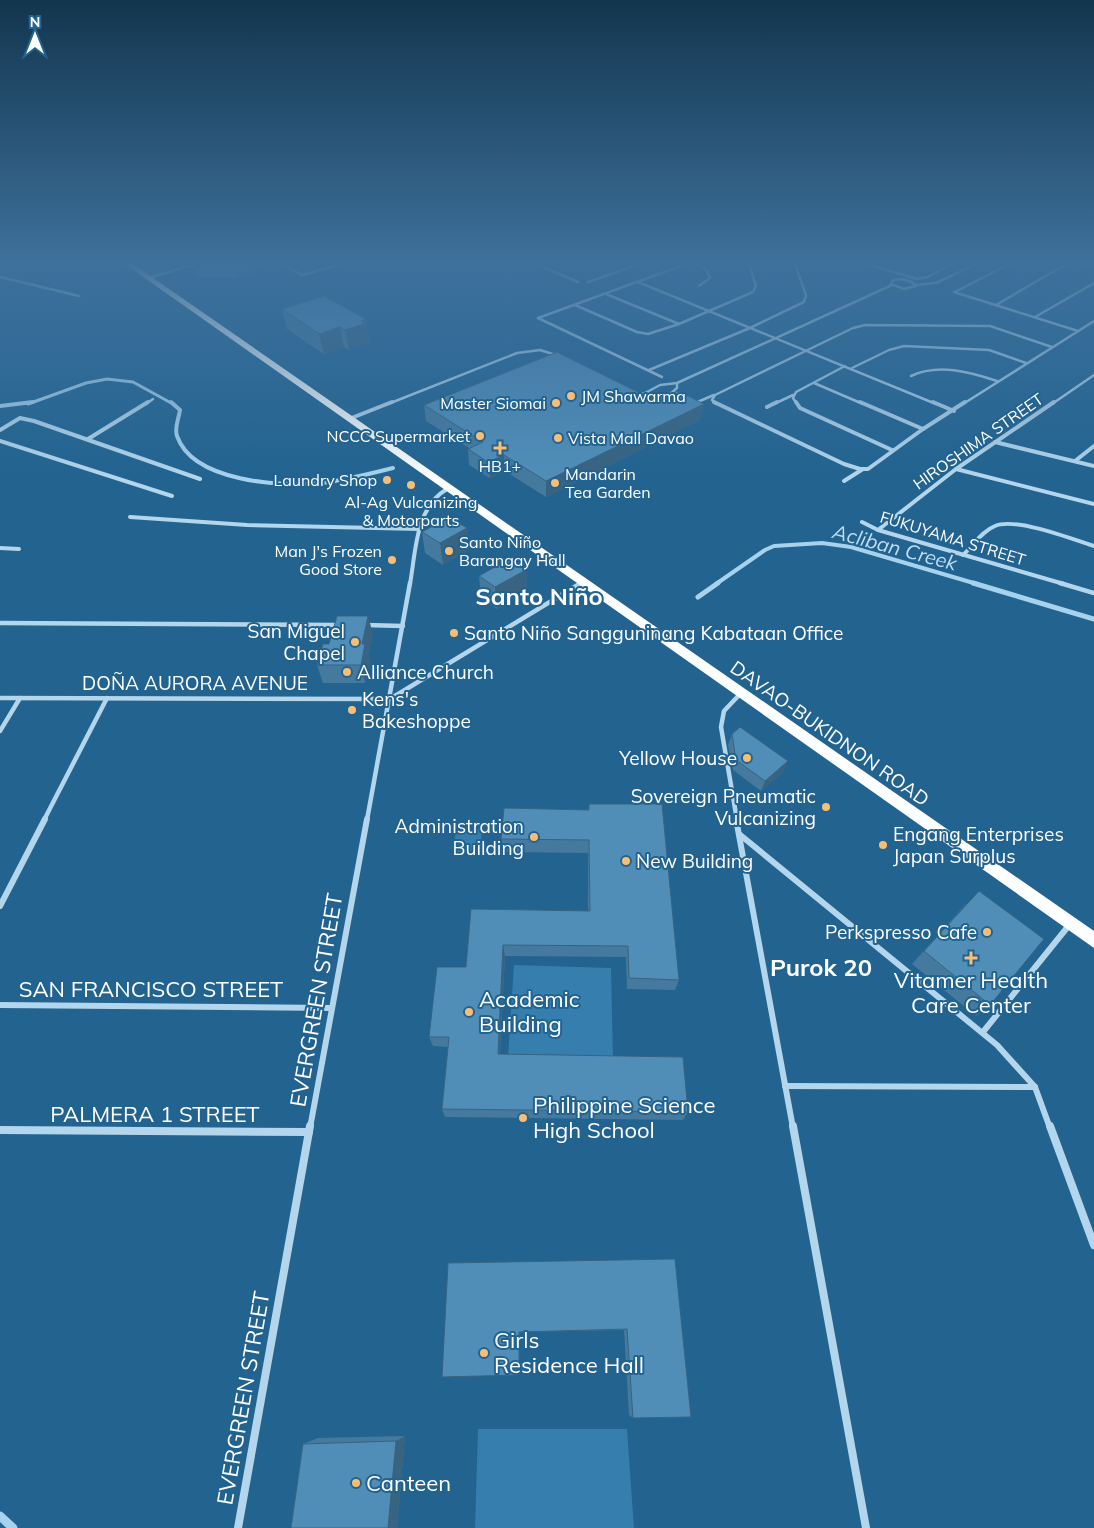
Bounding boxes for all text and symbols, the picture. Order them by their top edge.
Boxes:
north arrow [10,10,60,60]
text: N [30,13,40,31]
place label: JM Shawarma [581,386,686,406]
street label: HIROSHIMA STREET [909,388,1047,494]
marker: JM Shawarma [565,390,577,402]
place label: Master Siomai [440,393,546,413]
marker: Master Siomai [550,397,562,409]
place label: NCCC Supermarket [327,426,470,446]
place label: Vista Mall Davao [568,428,694,448]
marker: NCCC Supermarket [474,430,486,442]
marker: Vista Mall Davao [552,432,564,444]
marker: HB1+ [494,442,506,454]
place label: HB1+ [479,456,521,476]
place label: Mandarin Tea Garden [565,464,651,502]
place label: Laundry Shop [273,470,377,490]
marker: Laundry Shop [381,474,393,486]
marker: Mandarin Tea Garden [549,477,561,489]
marker: Al-Ag Vulcanizing & Motorparts [405,479,417,491]
place label: Al-Ag Vulcanizing & Motorparts [345,492,477,530]
street label: FUKUYAMA STREET [878,506,1029,570]
water label: Acliban Creek [829,518,961,576]
place label: Santo Niño Barangay Hall [459,532,566,570]
place label: Man J's Frozen Good Store [274,541,382,579]
marker: Santo Niño Barangay Hall [443,545,455,557]
marker: Man J's Frozen Good Store [386,554,398,566]
district label: Santo Niño [475,581,603,611]
place label: San Miguel Chapel [248,619,345,665]
place label: Santo Niño Sangguninang Kabataan Office [464,621,843,645]
marker: Santo Niño Sangguninang Kabataan Office [448,627,460,639]
marker: San Miguel Chapel [349,636,361,648]
street label: DAVAO-BUKIDNON ROAD [726,655,934,811]
place label: Alliance Church [357,660,494,684]
marker: Alliance Church [341,666,353,678]
street label: DOÑA AURORA AVENUE [82,671,308,695]
place label: Kens's Bakeshoppe [362,687,471,733]
marker: Kens's Bakeshoppe [346,704,358,716]
place label: Yellow House [618,746,737,770]
marker: Yellow House [741,752,753,764]
place label: Sovereign Pneumatic Vulcanizing [631,784,816,830]
marker: Sovereign Pneumatic Vulcanizing [820,801,832,813]
place label: Administration Building [395,814,524,860]
place label: Engang Enterprises Japan Surplus [893,822,1064,868]
marker: Administration Building [528,831,540,843]
marker: Engang Enterprises Japan Surplus [877,839,889,851]
place label: New Building [636,849,753,873]
marker: New Building [620,855,632,867]
street label: EVERGREEN STREET [283,891,349,1109]
place label: Perkspresso Cafe [825,920,977,944]
marker: Perkspresso Cafe [981,926,993,938]
marker: Vitamer Health Care Center [964,951,978,965]
district label: Purok 20 [770,952,872,982]
place label: Vitamer Health Care Center [894,966,1048,1019]
street label: SAN FRANCISCO STREET [19,975,283,1003]
place label: Academic Building [479,985,580,1038]
marker: Academic Building [463,1006,475,1018]
place label: Philippine Science High School [533,1091,716,1144]
street label: PALMERA 1 STREET [50,1100,260,1128]
marker: Philippine Science High School [517,1112,529,1124]
street label: EVERGREEN STREET [210,1289,276,1507]
place label: Girls Residence Hall [494,1326,644,1379]
marker: Girls Residence Hall [478,1347,490,1359]
place label: Canteen [366,1469,451,1497]
marker: Canteen [350,1477,362,1489]

